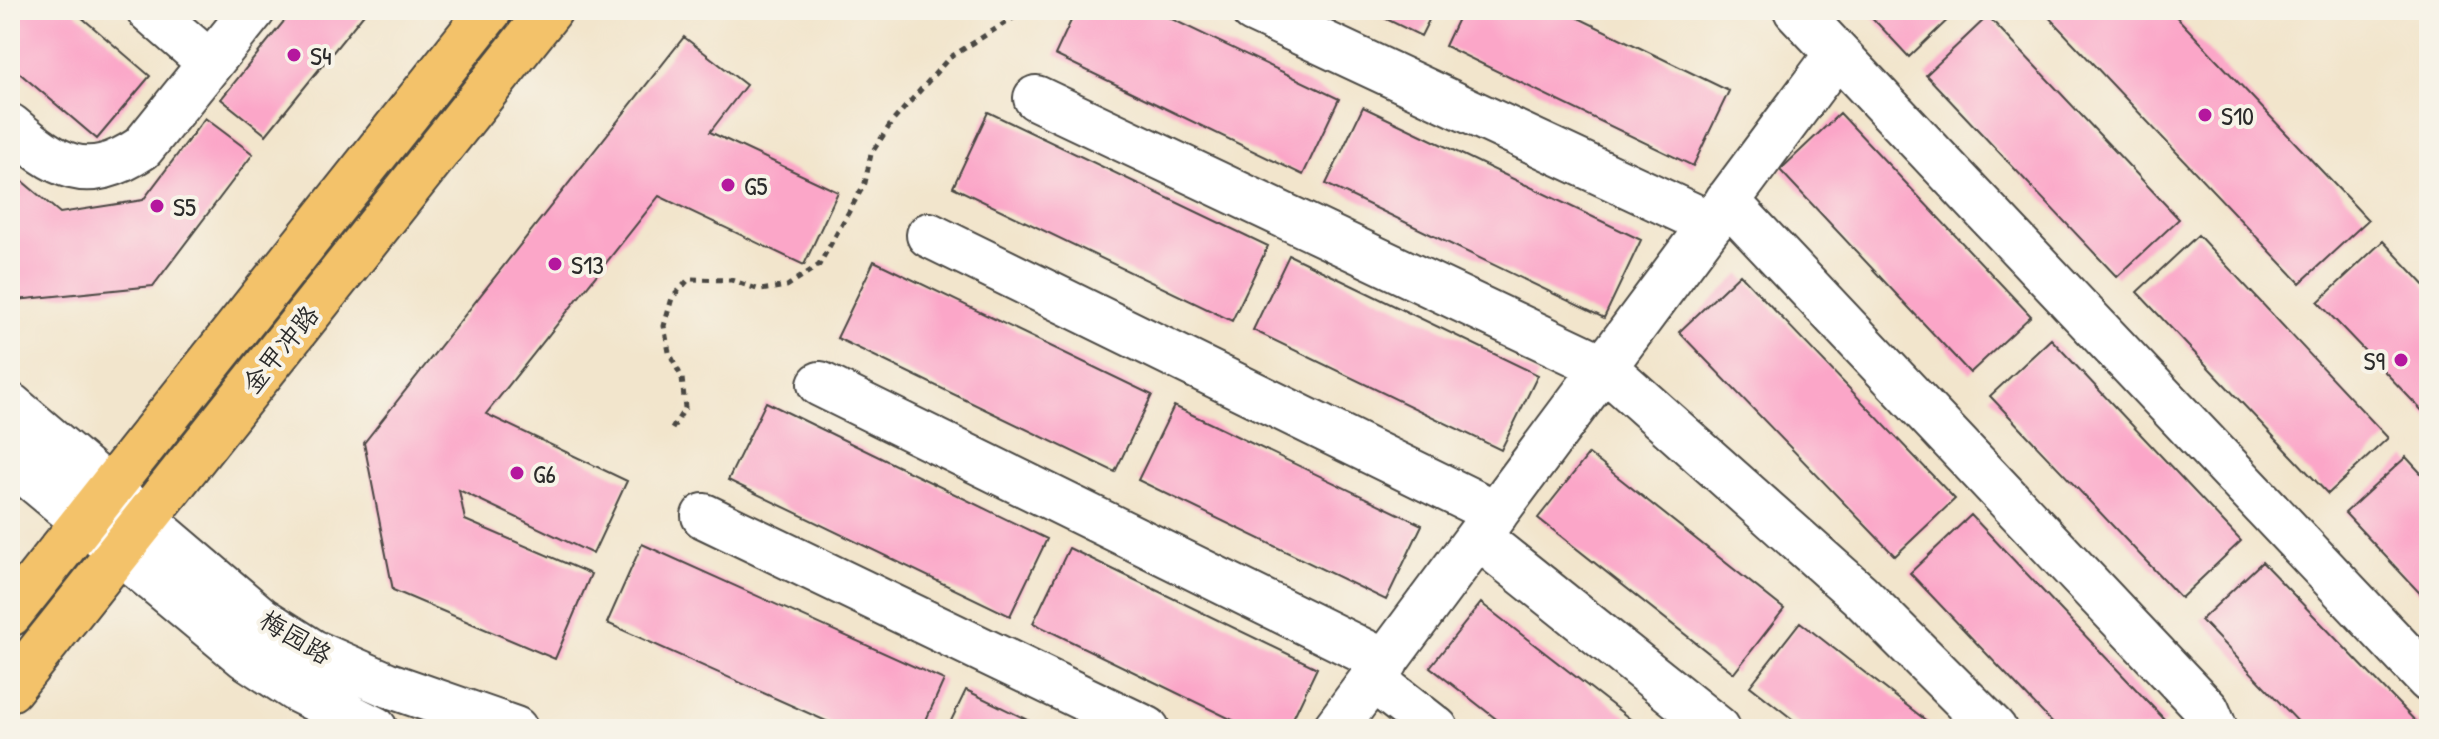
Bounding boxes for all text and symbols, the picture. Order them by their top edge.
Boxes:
place label: S4 [310,38,332,73]
marker: S4 [285,46,303,64]
place label: S10 [2221,98,2254,133]
marker: S10 [2196,106,2214,124]
place label: G5 [744,168,767,203]
marker: G5 [719,176,737,194]
place label: S5 [173,189,196,224]
marker: S5 [148,197,166,215]
place label: S13 [571,247,604,282]
marker: S13 [546,255,564,273]
street label: 金甲冲路 [234,298,326,400]
place label: S9 [2364,343,2385,378]
marker: S9 [2392,351,2410,369]
place label: G6 [533,456,556,491]
marker: G6 [508,464,526,482]
street label: 梅园路 [254,602,338,672]

